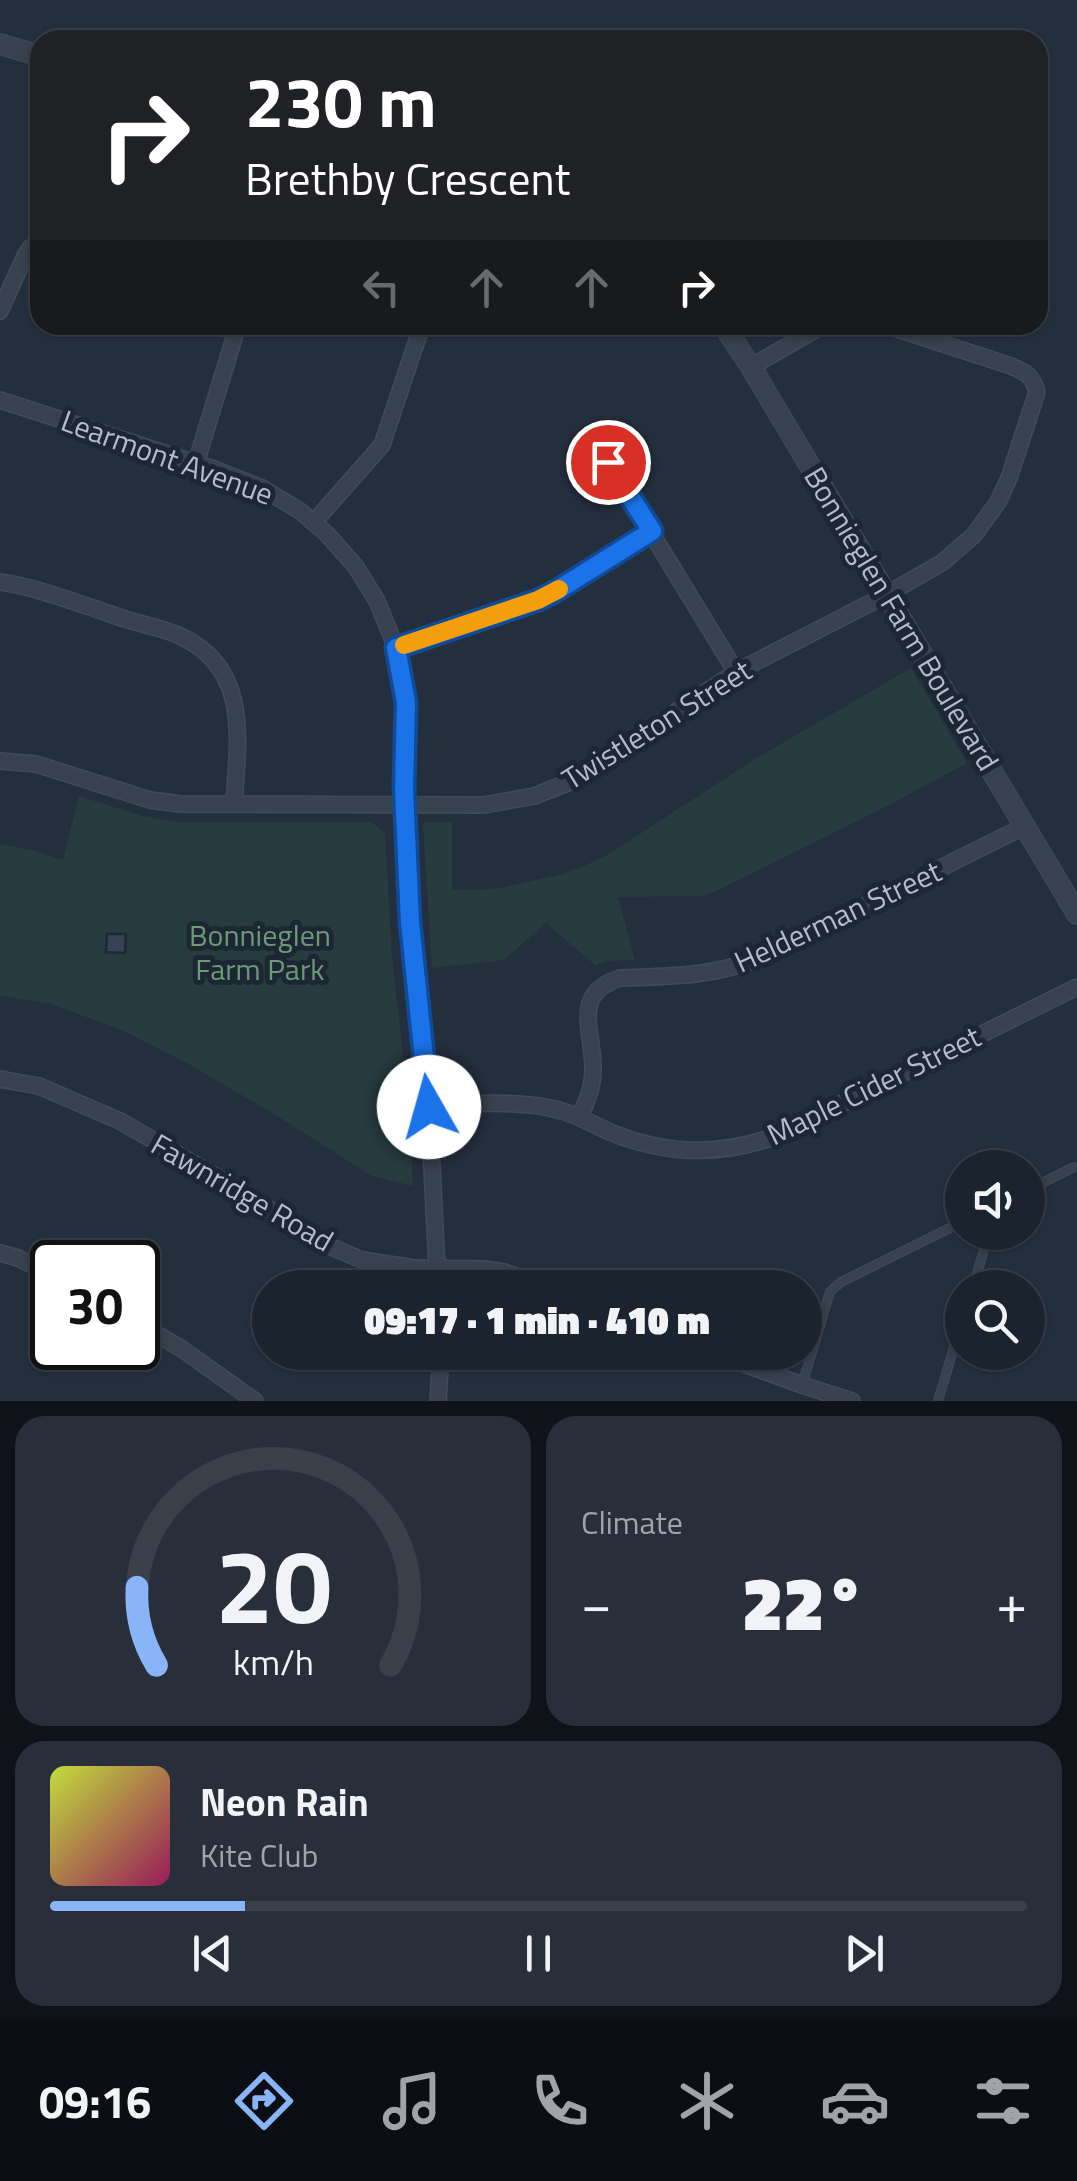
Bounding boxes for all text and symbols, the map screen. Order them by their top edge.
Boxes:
text: 230 m [245,48,437,154]
icon: right [80,70,210,200]
text: Brethby Crescent [245,144,570,212]
icon: left [354,260,409,315]
icon: ahead [459,260,514,315]
icon: ahead [564,260,619,315]
icon: right [669,260,724,315]
street label: Learmont Avenue [55,397,280,517]
pin [566,420,651,505]
icon: arrive [581,435,636,490]
street label: Bonnieglen Farm Boulevard [793,458,1011,779]
street label: Twistleton Street [553,647,761,801]
street label: Helderman Street [726,848,949,984]
park label: Bonnieglen Farm Park [189,912,331,992]
street label: Maple Cider Street [759,1013,989,1157]
position arrow [377,1055,481,1159]
street label: Fawnridge Road [143,1121,342,1263]
map controls [945,1150,1045,1370]
button: sound [945,1150,1045,1250]
speed limit sign: 30 [30,1240,160,1370]
button: search [945,1270,1045,1370]
text: 09:17 · 1 min · 410 m [364,1291,710,1349]
text: Climate [581,1498,683,1546]
text: 20 [215,1505,331,1663]
text: 22° [742,1545,866,1659]
text: − [581,1561,612,1644]
text: + [996,1561,1027,1644]
text: km/h [233,1634,313,1689]
text: Neon Rain [200,1773,369,1831]
text: Kite Club [200,1831,318,1879]
icon: previous [185,1926,240,1981]
icon: pause [511,1926,566,1981]
icon: next [837,1926,892,1981]
icon: directions [229,2066,299,2136]
icon: music [377,2066,447,2136]
icon: phone [525,2066,595,2136]
icon: climate [672,2066,742,2136]
icon: car [820,2066,890,2136]
icon: filters [968,2066,1038,2136]
text: 09:16 [39,2067,151,2135]

